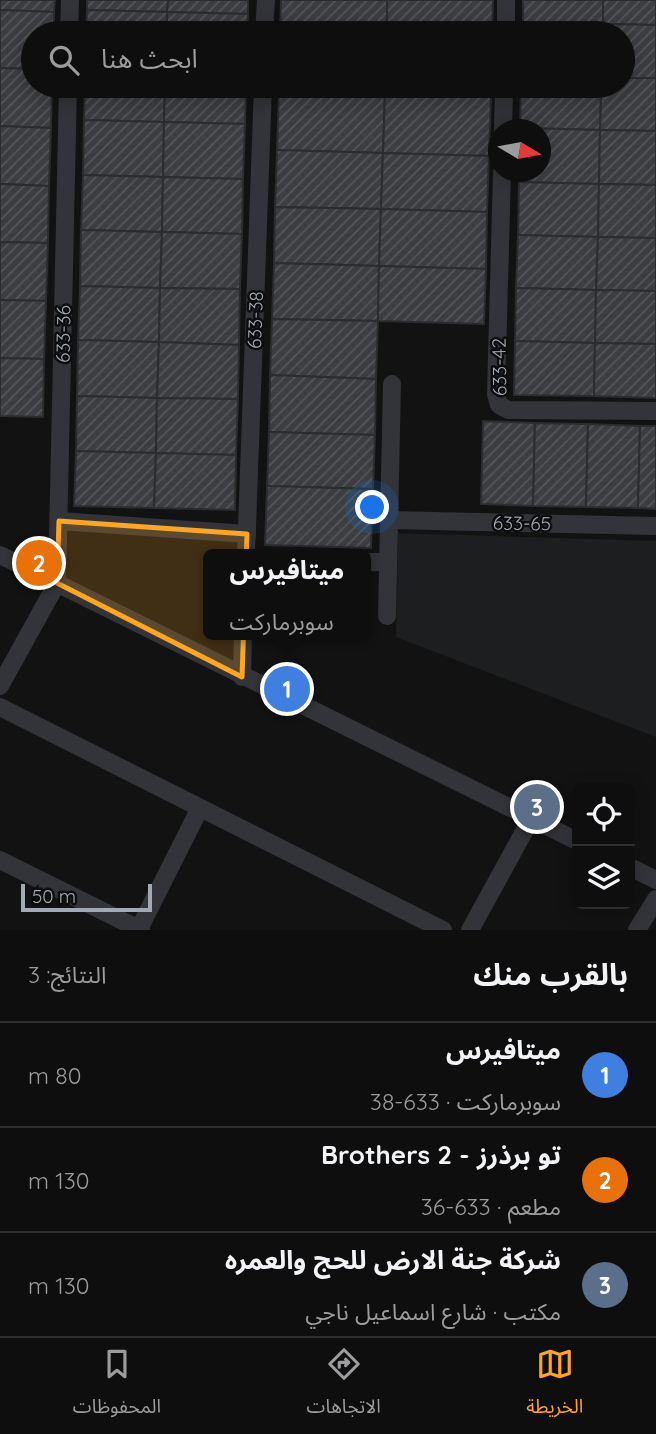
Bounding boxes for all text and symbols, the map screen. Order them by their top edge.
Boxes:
search box [21,21,635,98]
icon: search [45,41,83,79]
text: ابحث هنا [101,42,198,75]
north arrow [488,119,551,182]
street label: 633-38 [242,291,268,349]
street label: 633-36 [50,305,76,363]
street label: 633-42 [486,338,512,396]
your location [355,490,389,524]
street label: 633-65 [493,510,551,536]
pin: 2 [16,537,62,589]
popup [203,549,371,640]
text: ميتافيرس [230,553,344,586]
text: سوبرماركت [230,607,334,636]
pin: 1 [264,663,310,715]
pin: 3 [514,781,560,833]
map controls [572,783,635,909]
button: locate [572,783,635,846]
button: layers [572,846,635,909]
scale bar [21,881,152,913]
text: 50 m [32,884,76,908]
text: بالقرب منك [473,955,628,993]
text: النتائج: 3 [28,960,106,989]
text: ميتافيرس [446,1033,561,1066]
text: 80 m [28,1061,81,1090]
text: 1 [601,1061,609,1090]
text: سوبرماركت · 633-38 [370,1087,561,1116]
text: تو برذرز - 2 Brothers [321,1138,561,1171]
text: 130 m [28,1166,90,1195]
text: 2 [598,1166,612,1195]
text: مطعم · 633-36 [421,1192,561,1221]
text: شركة جنة الارض للحج والعمره [225,1243,561,1276]
text: 130 m [28,1271,90,1300]
text: 3 [599,1271,611,1300]
text: مكتب · شارع اسماعيل ناجي [305,1297,561,1326]
tab: المحفوظات [73,1345,161,1427]
tab: الاتجاهات [307,1345,381,1427]
tab: الخريطة [526,1345,583,1427]

